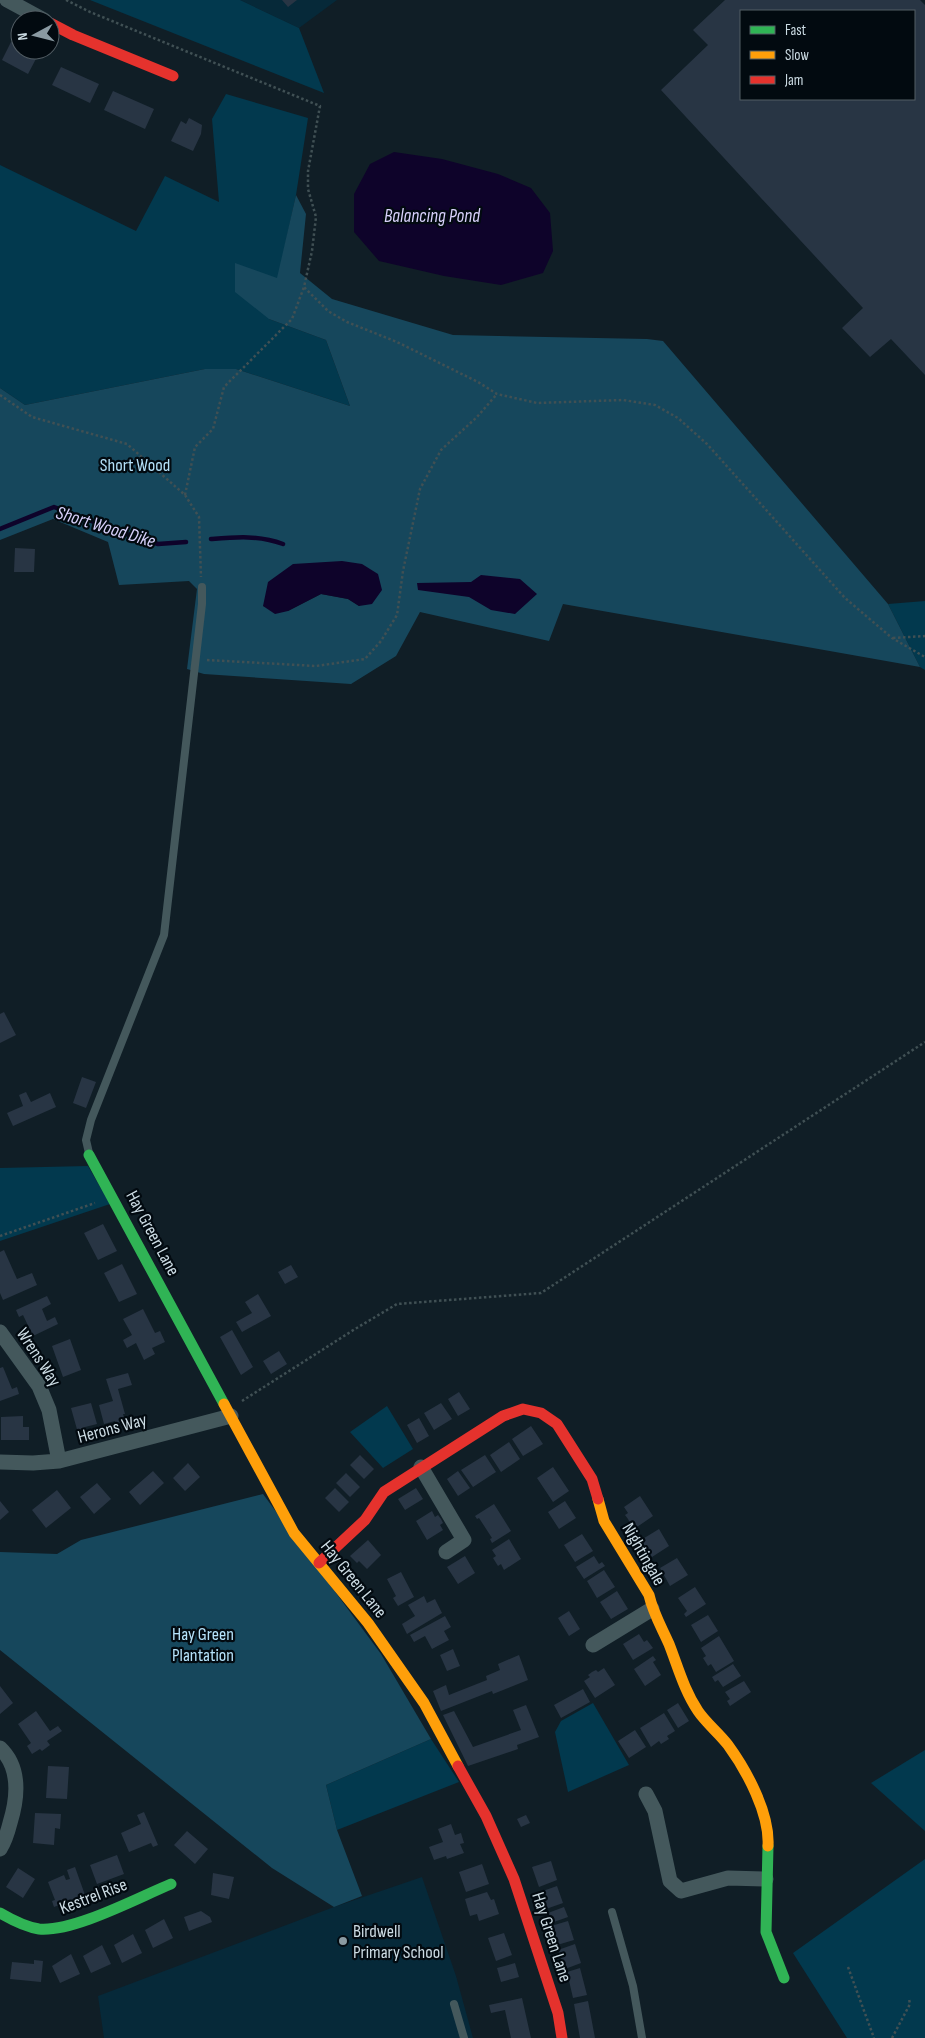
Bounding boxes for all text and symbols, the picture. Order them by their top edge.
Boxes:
north arrow [10,10,60,60]
legend [740,10,915,100]
text: Fast [785,21,807,40]
text: N [14,32,31,41]
text: Slow [785,46,809,65]
text: Jam [784,71,803,90]
water label: Balancing Pond [384,205,481,228]
park label: Short Wood [100,455,170,476]
water label: Short Wood Dike [53,501,159,554]
street label: Hay Green Lane [121,1187,184,1279]
street label: Wrens Way [12,1324,65,1391]
street label: Herons Way [75,1409,149,1448]
street label: Nightingale [617,1519,670,1589]
street label: Hay Green Lane [316,1536,391,1622]
park label: Hay Green Plantation [172,1624,234,1666]
street label: Kestrel Rise [56,1874,130,1919]
street label: Hay Green Lane [527,1890,576,1985]
place label: Birdwell Primary School [353,1921,444,1963]
marker: Birdwell Primary School [337,1935,349,1947]

